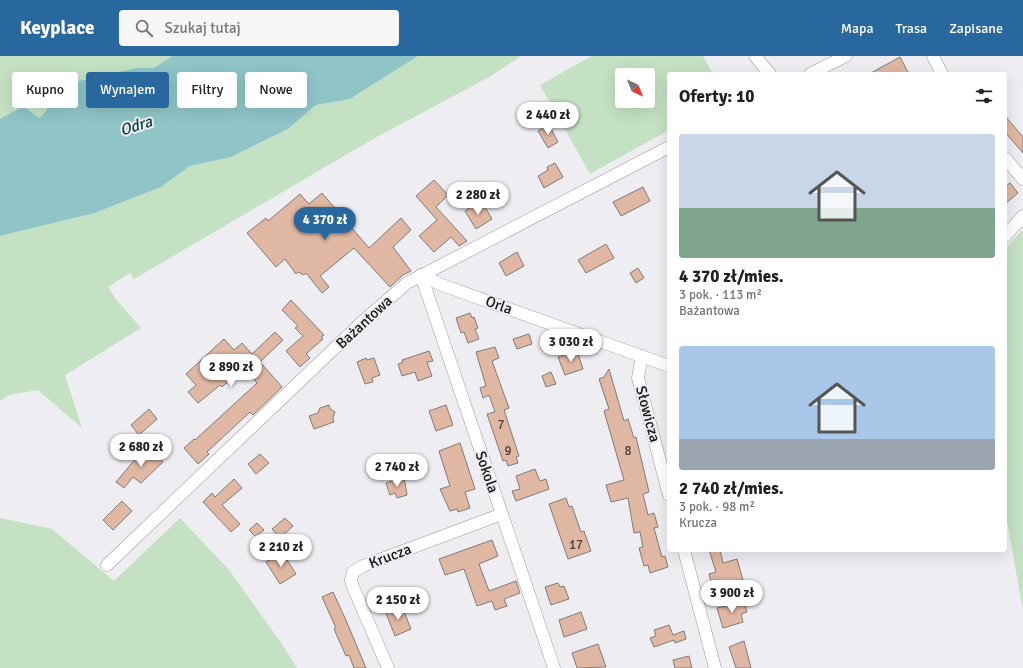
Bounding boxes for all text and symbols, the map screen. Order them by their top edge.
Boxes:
search box [119,10,399,46]
text: Keyplace [20,16,95,40]
icon: search [133,17,155,39]
text: Szukaj tutaj [165,19,241,37]
text: Mapa [841,20,874,37]
text: Trasa [896,20,927,37]
text: Zapisane [949,20,1003,37]
north arrow [615,68,655,108]
map controls [615,68,655,108]
chip: Kupno [12,72,78,108]
chip: Wynajem [86,72,169,108]
chip: Filtry [177,72,237,108]
chip: Nowe [245,72,307,108]
icon: filters [973,85,995,107]
text: Oferty: 10 [679,86,754,107]
pin: 2 440 zł [507,102,589,136]
text: 2 440 zł [526,107,570,123]
water label: Odra [117,111,156,141]
icon: home [801,160,873,232]
pin: 2 280 zł [437,182,519,216]
text: 2 280 zł [456,187,500,203]
pin: 4 370 zł [284,207,366,241]
text: 4 370 zł [303,212,347,228]
text: 4 370 zł/mies. [679,266,784,287]
text: 3 pok. · 113 m² [679,287,762,303]
street label: Bażantowa [332,291,396,353]
street label: Orla [483,292,515,318]
text: Bażantowa [679,303,740,319]
pin: 3 030 zł [530,329,612,363]
text: 3 030 zł [549,334,593,350]
pin: 2 890 zł [190,354,272,388]
text: 2 890 zł [209,359,253,375]
icon: home [801,372,873,444]
street label: Słowicza [632,384,664,444]
house number: 7 [497,417,505,433]
pin: 2 680 zł [100,434,182,468]
text: 2 680 zł [119,439,163,455]
house number: 9 [504,443,512,459]
house number: 8 [624,443,632,459]
street label: Sokola [471,449,503,495]
pin: 2 740 zł [356,454,438,488]
text: 2 740 zł [375,459,419,475]
text: 2 740 zł/mies. [679,478,784,499]
text: 3 pok. · 98 m² [679,499,755,515]
text: Krucza [679,515,717,531]
pin: 2 210 zł [240,534,322,568]
house number: 17 [569,537,583,553]
text: 2 210 zł [259,539,303,555]
street label: Krucza [366,540,414,572]
pin: 3 900 zł [691,580,773,614]
text: 3 900 zł [710,585,754,601]
pin: 2 150 zł [357,587,439,621]
text: 2 150 zł [376,592,420,608]

